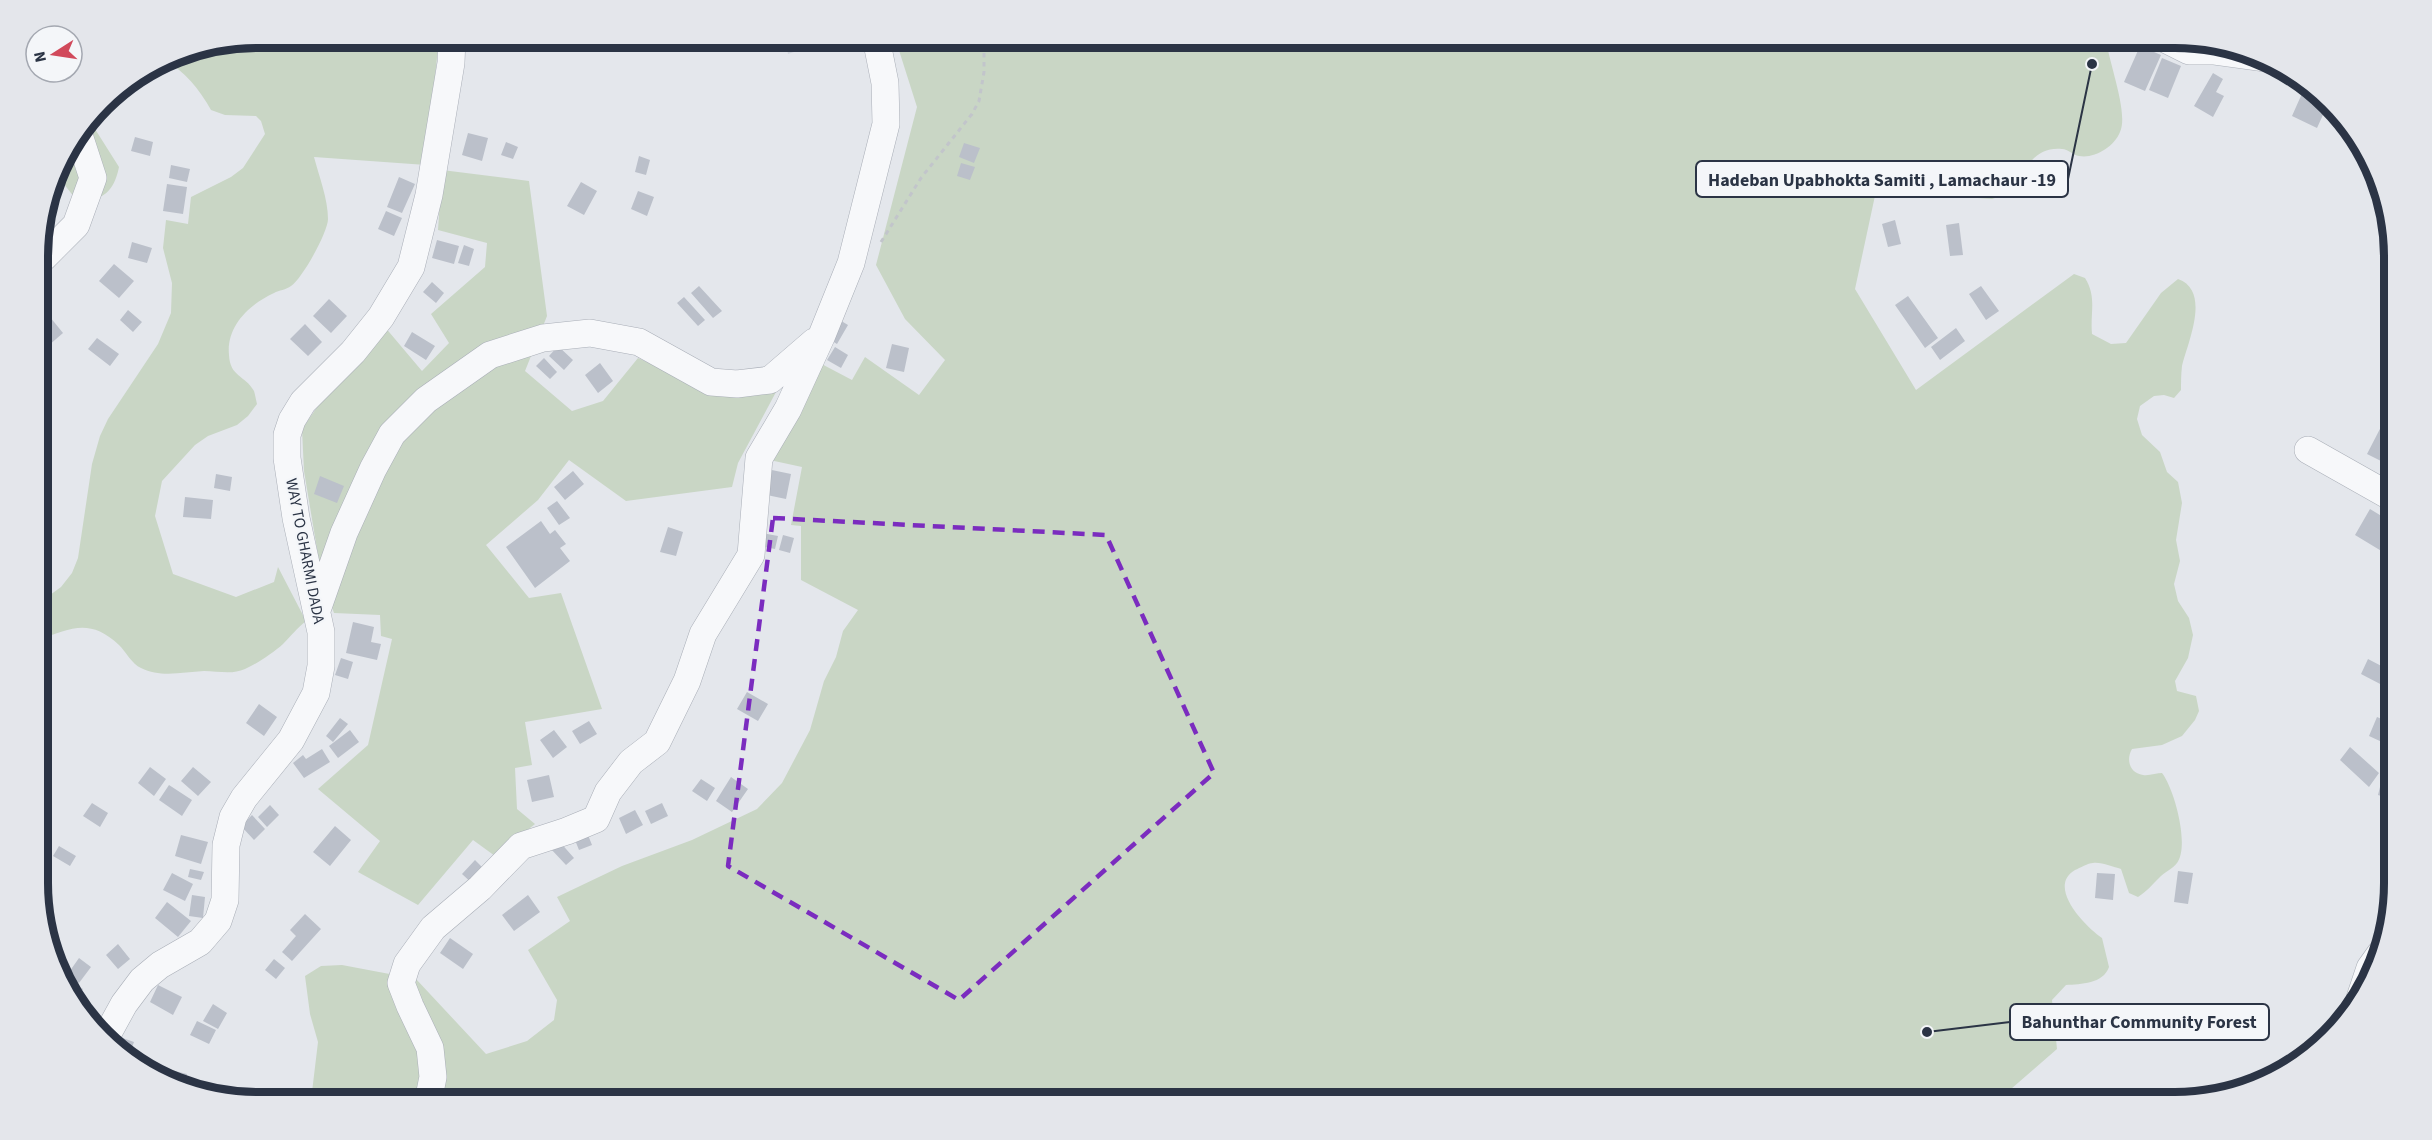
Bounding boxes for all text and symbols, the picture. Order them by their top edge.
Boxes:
north arrow [24,24,84,84]
text: N [28,49,52,64]
callout: Hadeban Upabhokta Samiti , Lamachaur -19 [1696,161,2068,197]
text: Hadeban Upabhokta Samiti , Lamachaur -19 [1708,168,2056,193]
street label: WAY TO GHARMI DADA [280,476,330,626]
callout: Bahunthar Community Forest [2010,1004,2269,1040]
text: Bahunthar Community Forest [2021,1010,2257,1035]

